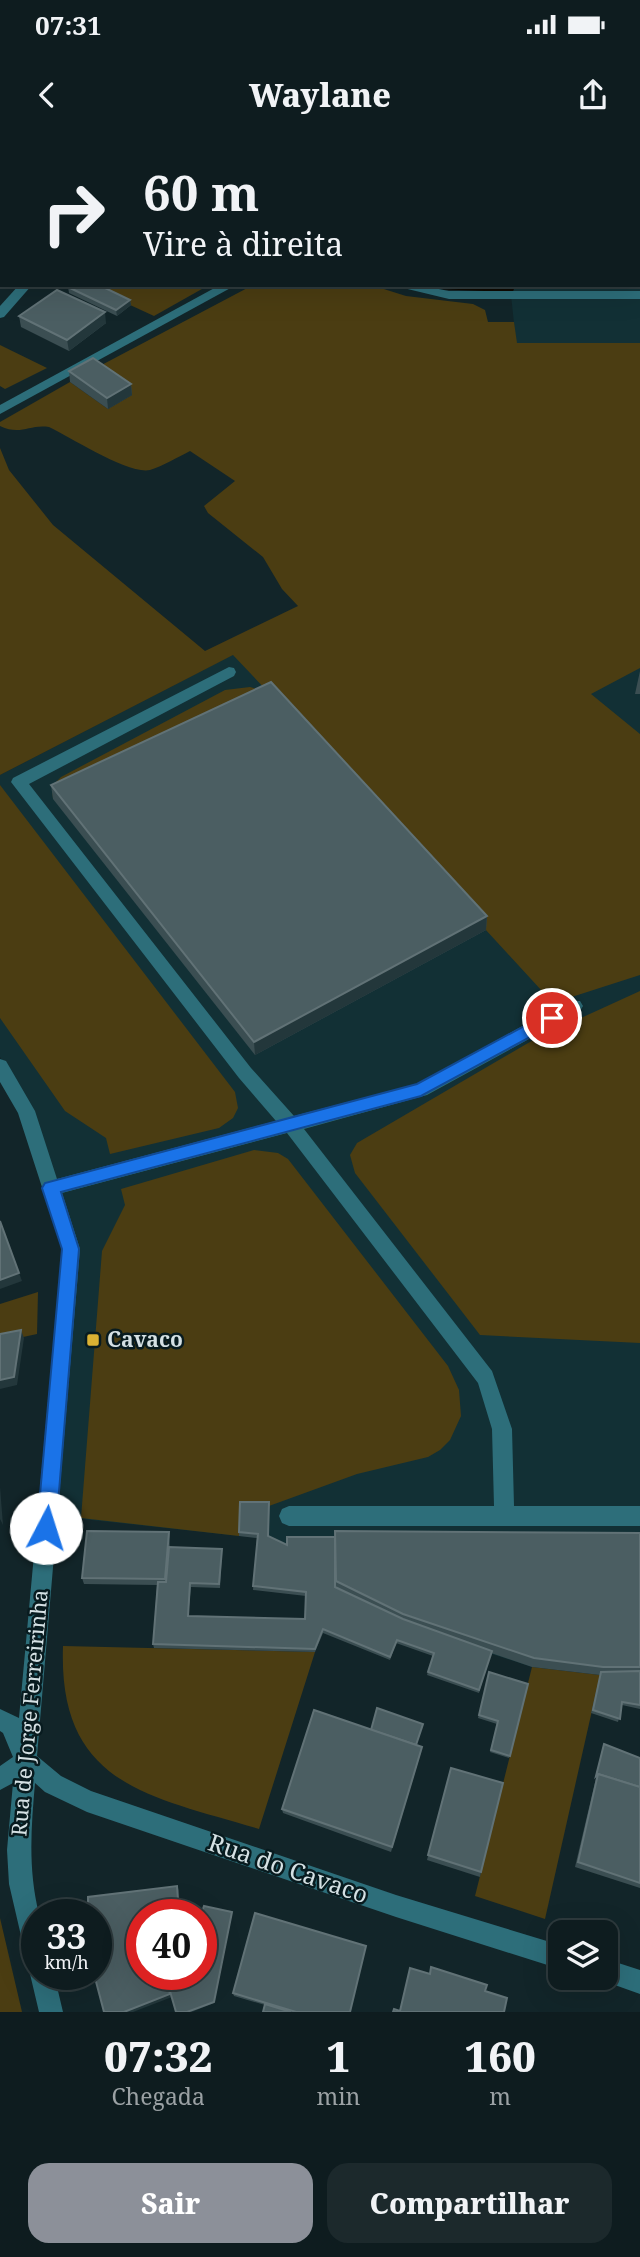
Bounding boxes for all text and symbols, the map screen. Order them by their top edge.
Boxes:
text: 07:31 [35,7,102,43]
text: Waylane [249,73,391,116]
icon: back [28,76,66,114]
icon: share [574,76,612,114]
text: 60 m [143,159,259,225]
icon: right [28,168,119,259]
text: Vire à direita [143,222,343,265]
pin [522,988,582,1048]
icon: arrive [533,999,571,1037]
place label: Cavaco [107,1325,183,1353]
marker: Cavaco [85,1332,101,1348]
position arrow [9,1491,83,1565]
street label: Rua de Jorge Ferreirinha [4,1588,54,1837]
street label: Rua do Cavaco [204,1825,373,1910]
speed limit sign: 40 [126,1899,217,1990]
text: 33 [47,1912,86,1959]
map controls [548,1920,618,1990]
button: layers [548,1920,618,1990]
text: km/h [44,1950,89,1974]
text: 07:32 [104,2027,212,2084]
text: 1 [327,2027,350,2084]
text: 160 [464,2027,536,2084]
text: Chegada [112,2080,205,2112]
text: min [316,2080,360,2112]
text: m [489,2080,511,2112]
button: Sair [28,2163,313,2243]
button: Compartilhar [327,2163,612,2243]

